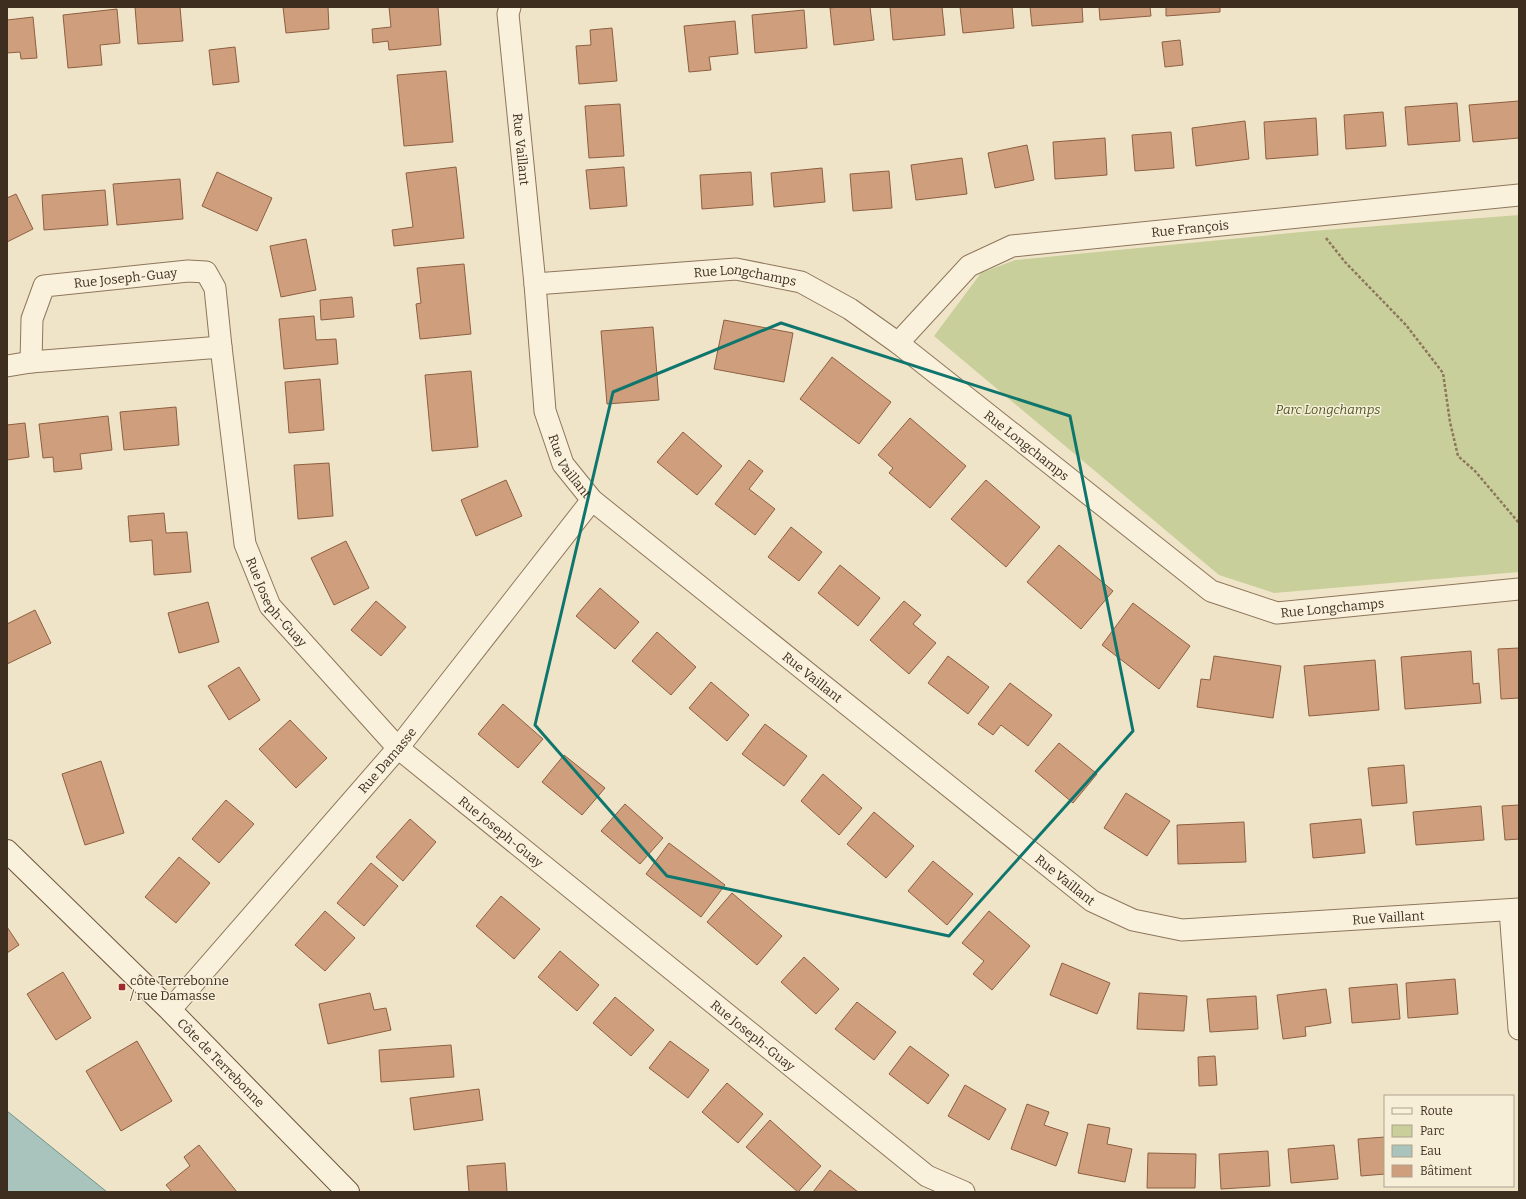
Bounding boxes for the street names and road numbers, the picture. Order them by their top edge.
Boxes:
street label: Rue Vaillant [510,112,533,186]
street label: Rue François [1150,217,1229,239]
street label: Rue Longchamps [693,261,798,288]
street label: Rue Joseph-Guay [73,265,178,290]
street label: Rue Longchamps [981,407,1072,483]
street label: Rue Vaillant [546,432,595,501]
street label: Rue Joseph-Guay [244,555,310,650]
street label: Rue Longchamps [1280,595,1385,620]
street label: Rue Vaillant [780,648,846,706]
street label: Rue Damasse [355,724,419,796]
street label: Rue Joseph-Guay [456,793,546,870]
street label: Rue Vaillant [1032,851,1099,908]
street label: Rue Vaillant [1352,907,1425,927]
street label: Rue Joseph-Guay [708,997,798,1074]
street label: Côte de Terrebonne [175,1015,268,1110]

